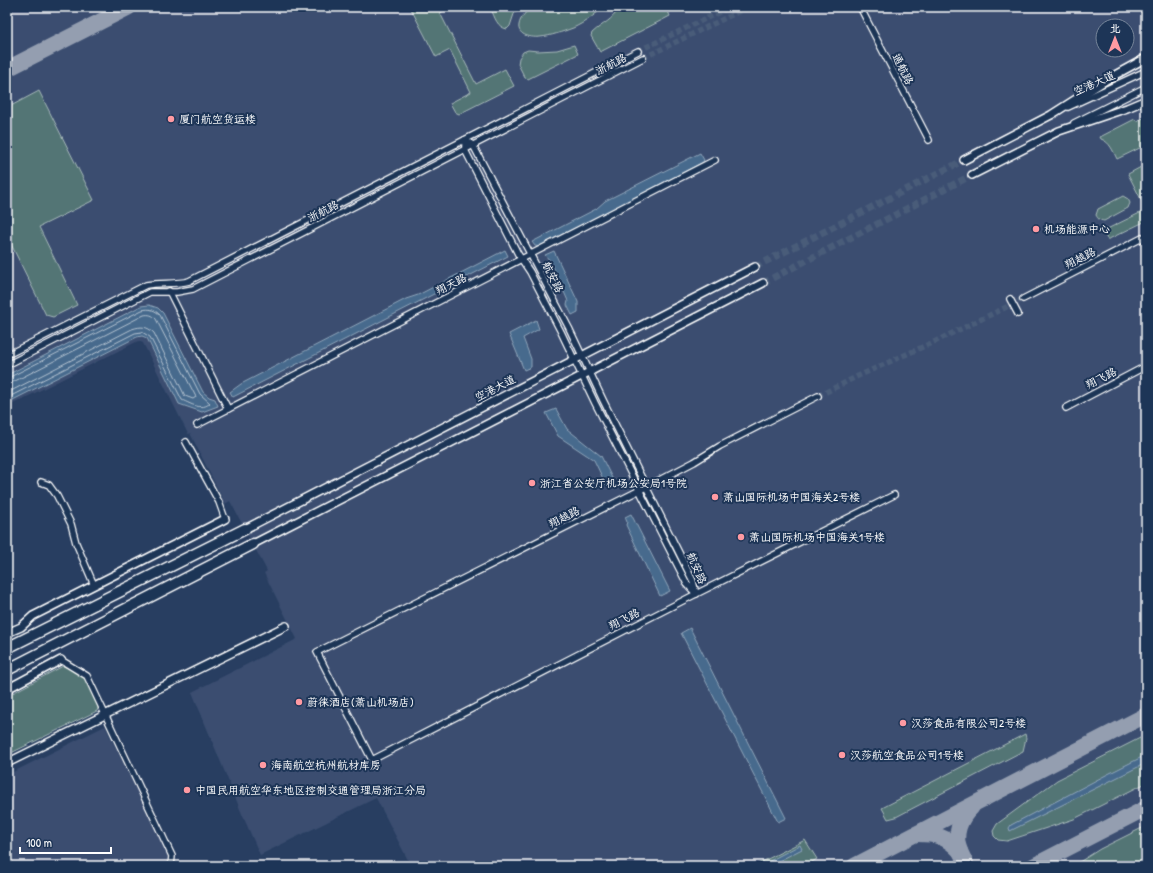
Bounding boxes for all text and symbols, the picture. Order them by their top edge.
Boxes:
north arrow [1095,18,1135,58]
text: 北 [1110,21,1121,35]
street label: 浙航路 [593,50,629,78]
street label: 通航路 [889,51,917,87]
street label: 空港大道 [1071,68,1117,98]
place label: 厦门航空货运楼 [179,112,256,126]
marker: 厦门航空货运楼 [166,114,176,124]
street label: 浙航路 [305,197,341,225]
place label: 机场能源中心 [1044,222,1110,236]
marker: 机场能源中心 [1031,224,1041,234]
street label: 翔越路 [1062,244,1098,272]
street label: 航安路 [539,259,567,295]
street label: 翔天路 [433,270,469,298]
street label: 翔飞路 [1083,364,1119,392]
street label: 空港大道 [472,372,518,404]
place label: 浙江省公安厅机场公安局1号院 [540,476,687,490]
marker: 浙江省公安厅机场公安局1号院 [527,478,537,488]
place label: 萧山国际机场中国海关2号楼 [723,490,860,504]
marker: 萧山国际机场中国海关2号楼 [710,492,720,502]
street label: 翔越路 [546,503,582,531]
place label: 萧山国际机场中国海关1号楼 [749,530,885,544]
marker: 萧山国际机场中国海关1号楼 [736,532,746,542]
street label: 航安路 [684,550,710,586]
street label: 翔飞路 [606,605,642,633]
place label: 蔚徕酒店(萧山机场店) [307,695,414,709]
marker: 蔚徕酒店(萧山机场店) [294,697,304,707]
place label: 汉莎食品有限公司2号楼 [911,716,1026,730]
marker: 汉莎食品有限公司2号楼 [898,718,908,728]
place label: 汉莎航空食品公司1号楼 [850,748,964,762]
marker: 汉莎航空食品公司1号楼 [837,750,847,760]
place label: 海南航空杭州航材库房 [271,758,381,772]
marker: 海南航空杭州航材库房 [258,760,268,770]
place label: 中国民用航空华东地区控制交通管理局浙江分局 [195,783,426,797]
marker: 中国民用航空华东地区控制交通管理局浙江分局 [182,785,192,795]
scale bar [20,829,111,855]
text: 100 m [26,834,52,851]

